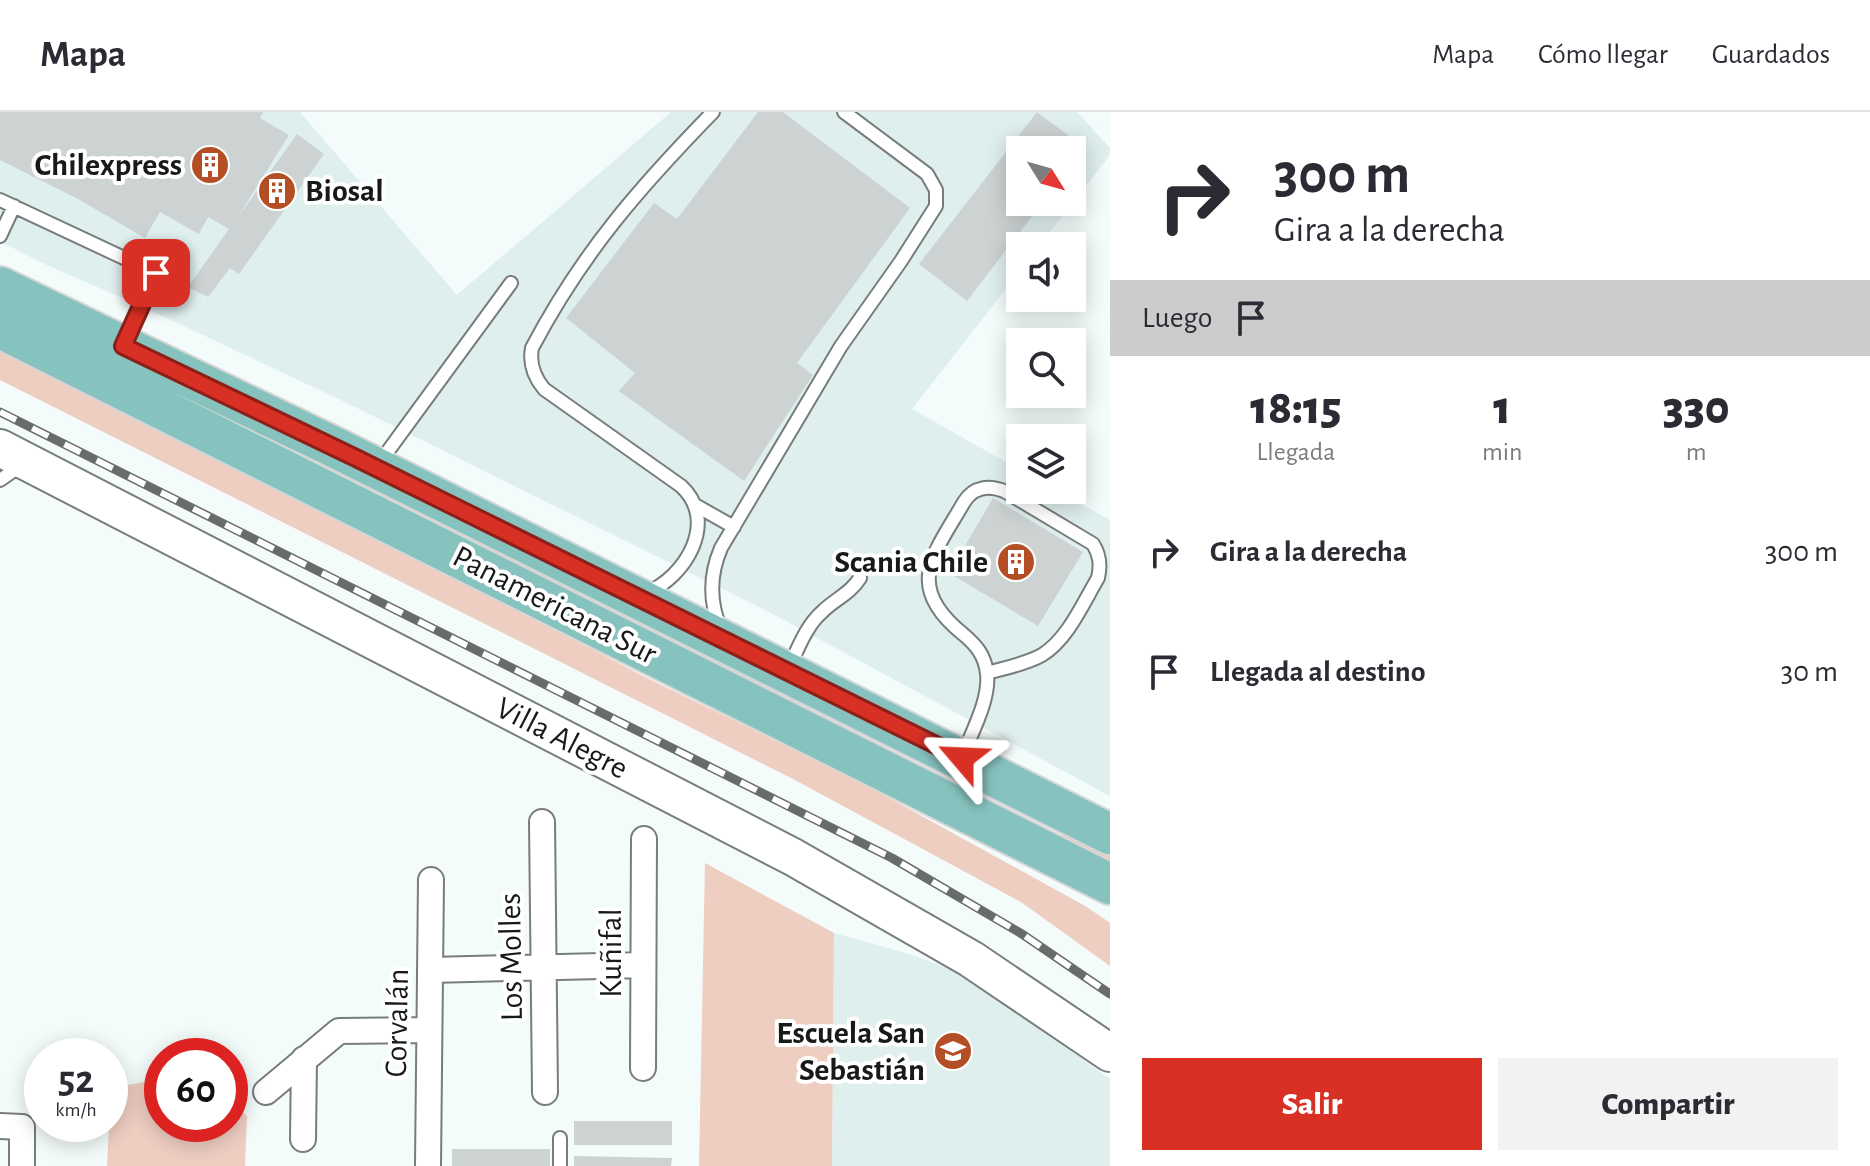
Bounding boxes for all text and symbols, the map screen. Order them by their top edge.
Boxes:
text: Mapa [40,36,126,74]
text: Mapa [1432,41,1494,69]
text: Cómo llegar [1538,41,1668,69]
text: Guardados [1712,41,1830,69]
north arrow [1006,136,1086,216]
map controls [1006,136,1086,504]
building icon: Chilexpress [189,144,231,186]
icon: right [1142,144,1246,248]
text: 300 m [1274,147,1410,203]
place label: Chilexpress [34,149,182,181]
building icon: Biosal [256,170,298,212]
place label: Biosal [305,175,384,207]
text: Gira a la derecha [1274,212,1505,248]
button: sound [1006,232,1086,312]
pin [122,239,190,307]
icon: arrive [134,251,178,295]
icon: arrive [1229,296,1273,340]
text: Luego [1142,303,1213,333]
button: search [1006,328,1086,408]
text: 18:15 [1250,385,1342,433]
text: 1 [1493,385,1511,433]
text: 330 [1663,385,1730,433]
button: layers [1006,424,1086,504]
text: Llegada [1257,439,1335,465]
text: min [1482,439,1522,465]
text: m [1686,439,1707,465]
icon: right [1142,530,1186,574]
text: Gira a la derecha [1210,537,1407,567]
text: 300 m [1765,537,1838,567]
street label: Panamericana Sur [448,540,663,670]
building icon: Scania Chile [995,541,1037,583]
place label: Scania Chile [834,546,988,578]
icon: arrive [1142,650,1186,694]
text: Llegada al destino [1210,657,1426,687]
text: 30 m [1781,657,1838,687]
street label: Villa Alegre [491,691,633,785]
position arrow [920,716,1004,800]
street label: Los Molles [494,893,528,1021]
street label: Kuñifal [595,908,627,998]
street label: Corvalán [380,968,414,1078]
place label: Escuela San Sebastián [776,1017,925,1086]
school or university icon: Escuela San Sebastián [932,1030,974,1072]
speed limit sign: 60 [144,1038,248,1142]
button: Salir [1142,1058,1482,1150]
button: Compartir [1498,1058,1838,1150]
text: 52 [58,1060,94,1100]
text: km/h [55,1100,97,1120]

